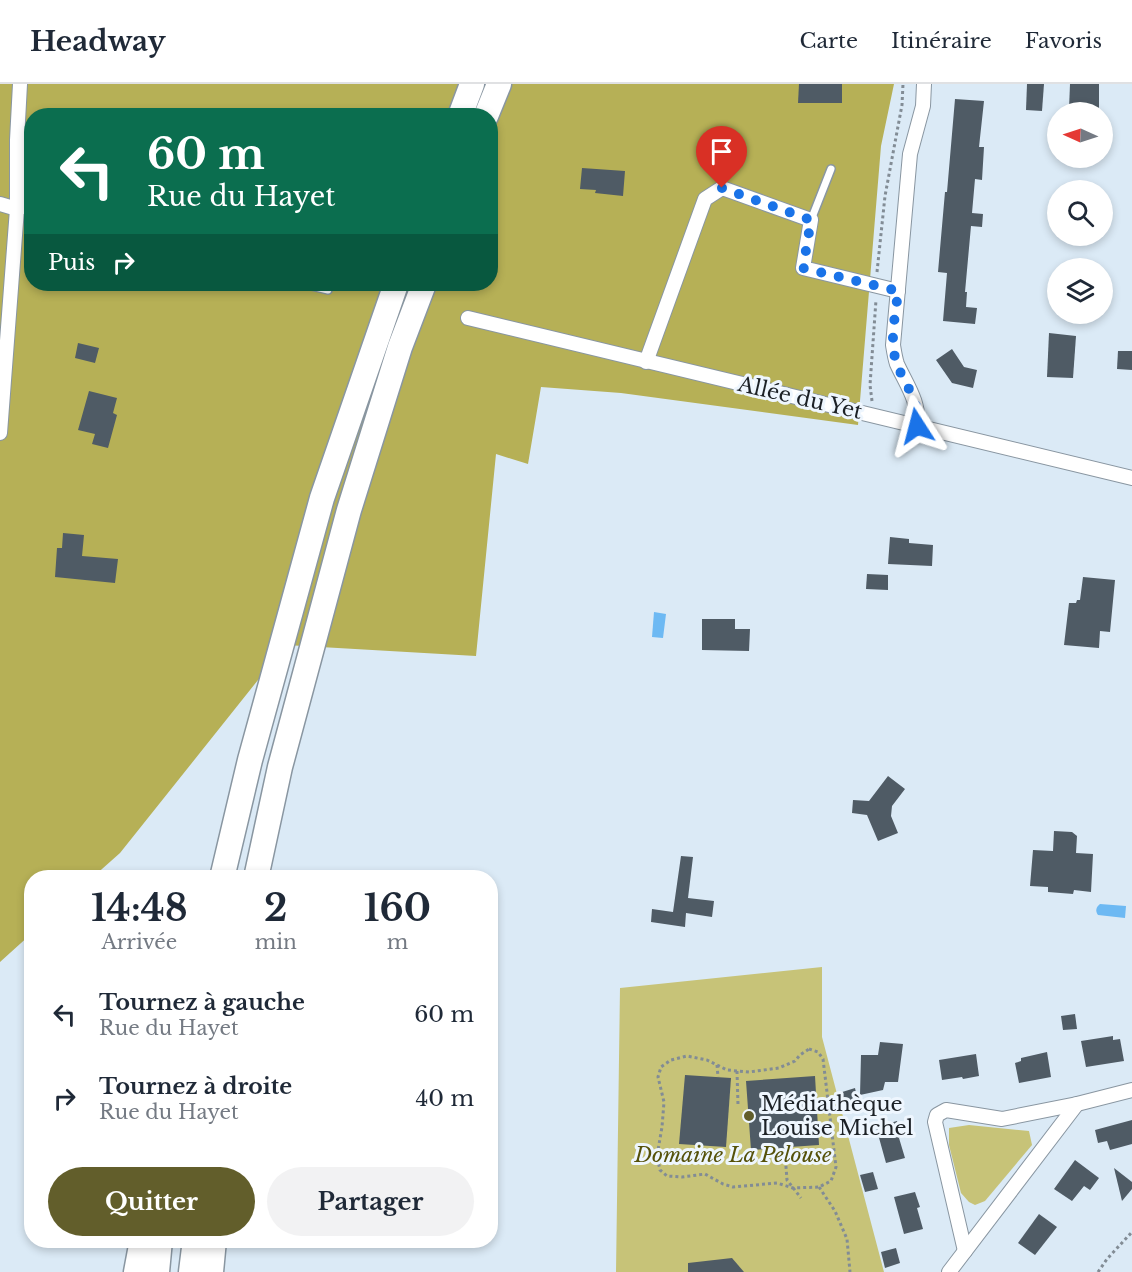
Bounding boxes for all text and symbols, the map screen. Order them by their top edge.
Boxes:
text: Headway [30,24,166,59]
text: Carte [800,28,858,54]
text: Itinéraire [891,28,992,54]
text: Favoris [1025,28,1102,54]
north arrow [1047,102,1113,168]
map controls [1047,102,1113,324]
pin [696,126,747,188]
text: 60 m [147,128,265,180]
icon: left [48,132,126,210]
icon: arrive [705,135,738,168]
text: Rue du Hayet [147,180,335,213]
button: search [1047,180,1113,246]
icon: right [107,246,140,279]
text: Puis [48,249,95,276]
button: layers [1047,258,1113,324]
street label: Allée du Yet [734,371,865,425]
position arrow [885,394,949,458]
text: 14:48 [91,886,188,931]
text: 2 [264,886,287,931]
text: 160 [364,886,431,931]
text: Arrivée [101,930,177,954]
text: min [255,930,297,954]
text: m [387,930,408,954]
text: Tournez à gauche [99,989,305,1016]
icon: left [48,998,81,1031]
text: 60 m [414,1001,474,1028]
text: Rue du Hayet [99,1016,239,1040]
text: Tournez à droite [99,1073,292,1100]
icon: right [48,1082,81,1115]
text: 40 m [416,1085,474,1112]
place label: Médiathèque Louise Michel [761,1091,914,1141]
text: Rue du Hayet [99,1100,239,1124]
marker: Médiathèque Louise Michel [742,1109,756,1123]
park label: Domaine La Pelouse [634,1142,832,1168]
button: Quitter [48,1167,255,1236]
button: Partager [267,1167,474,1236]

